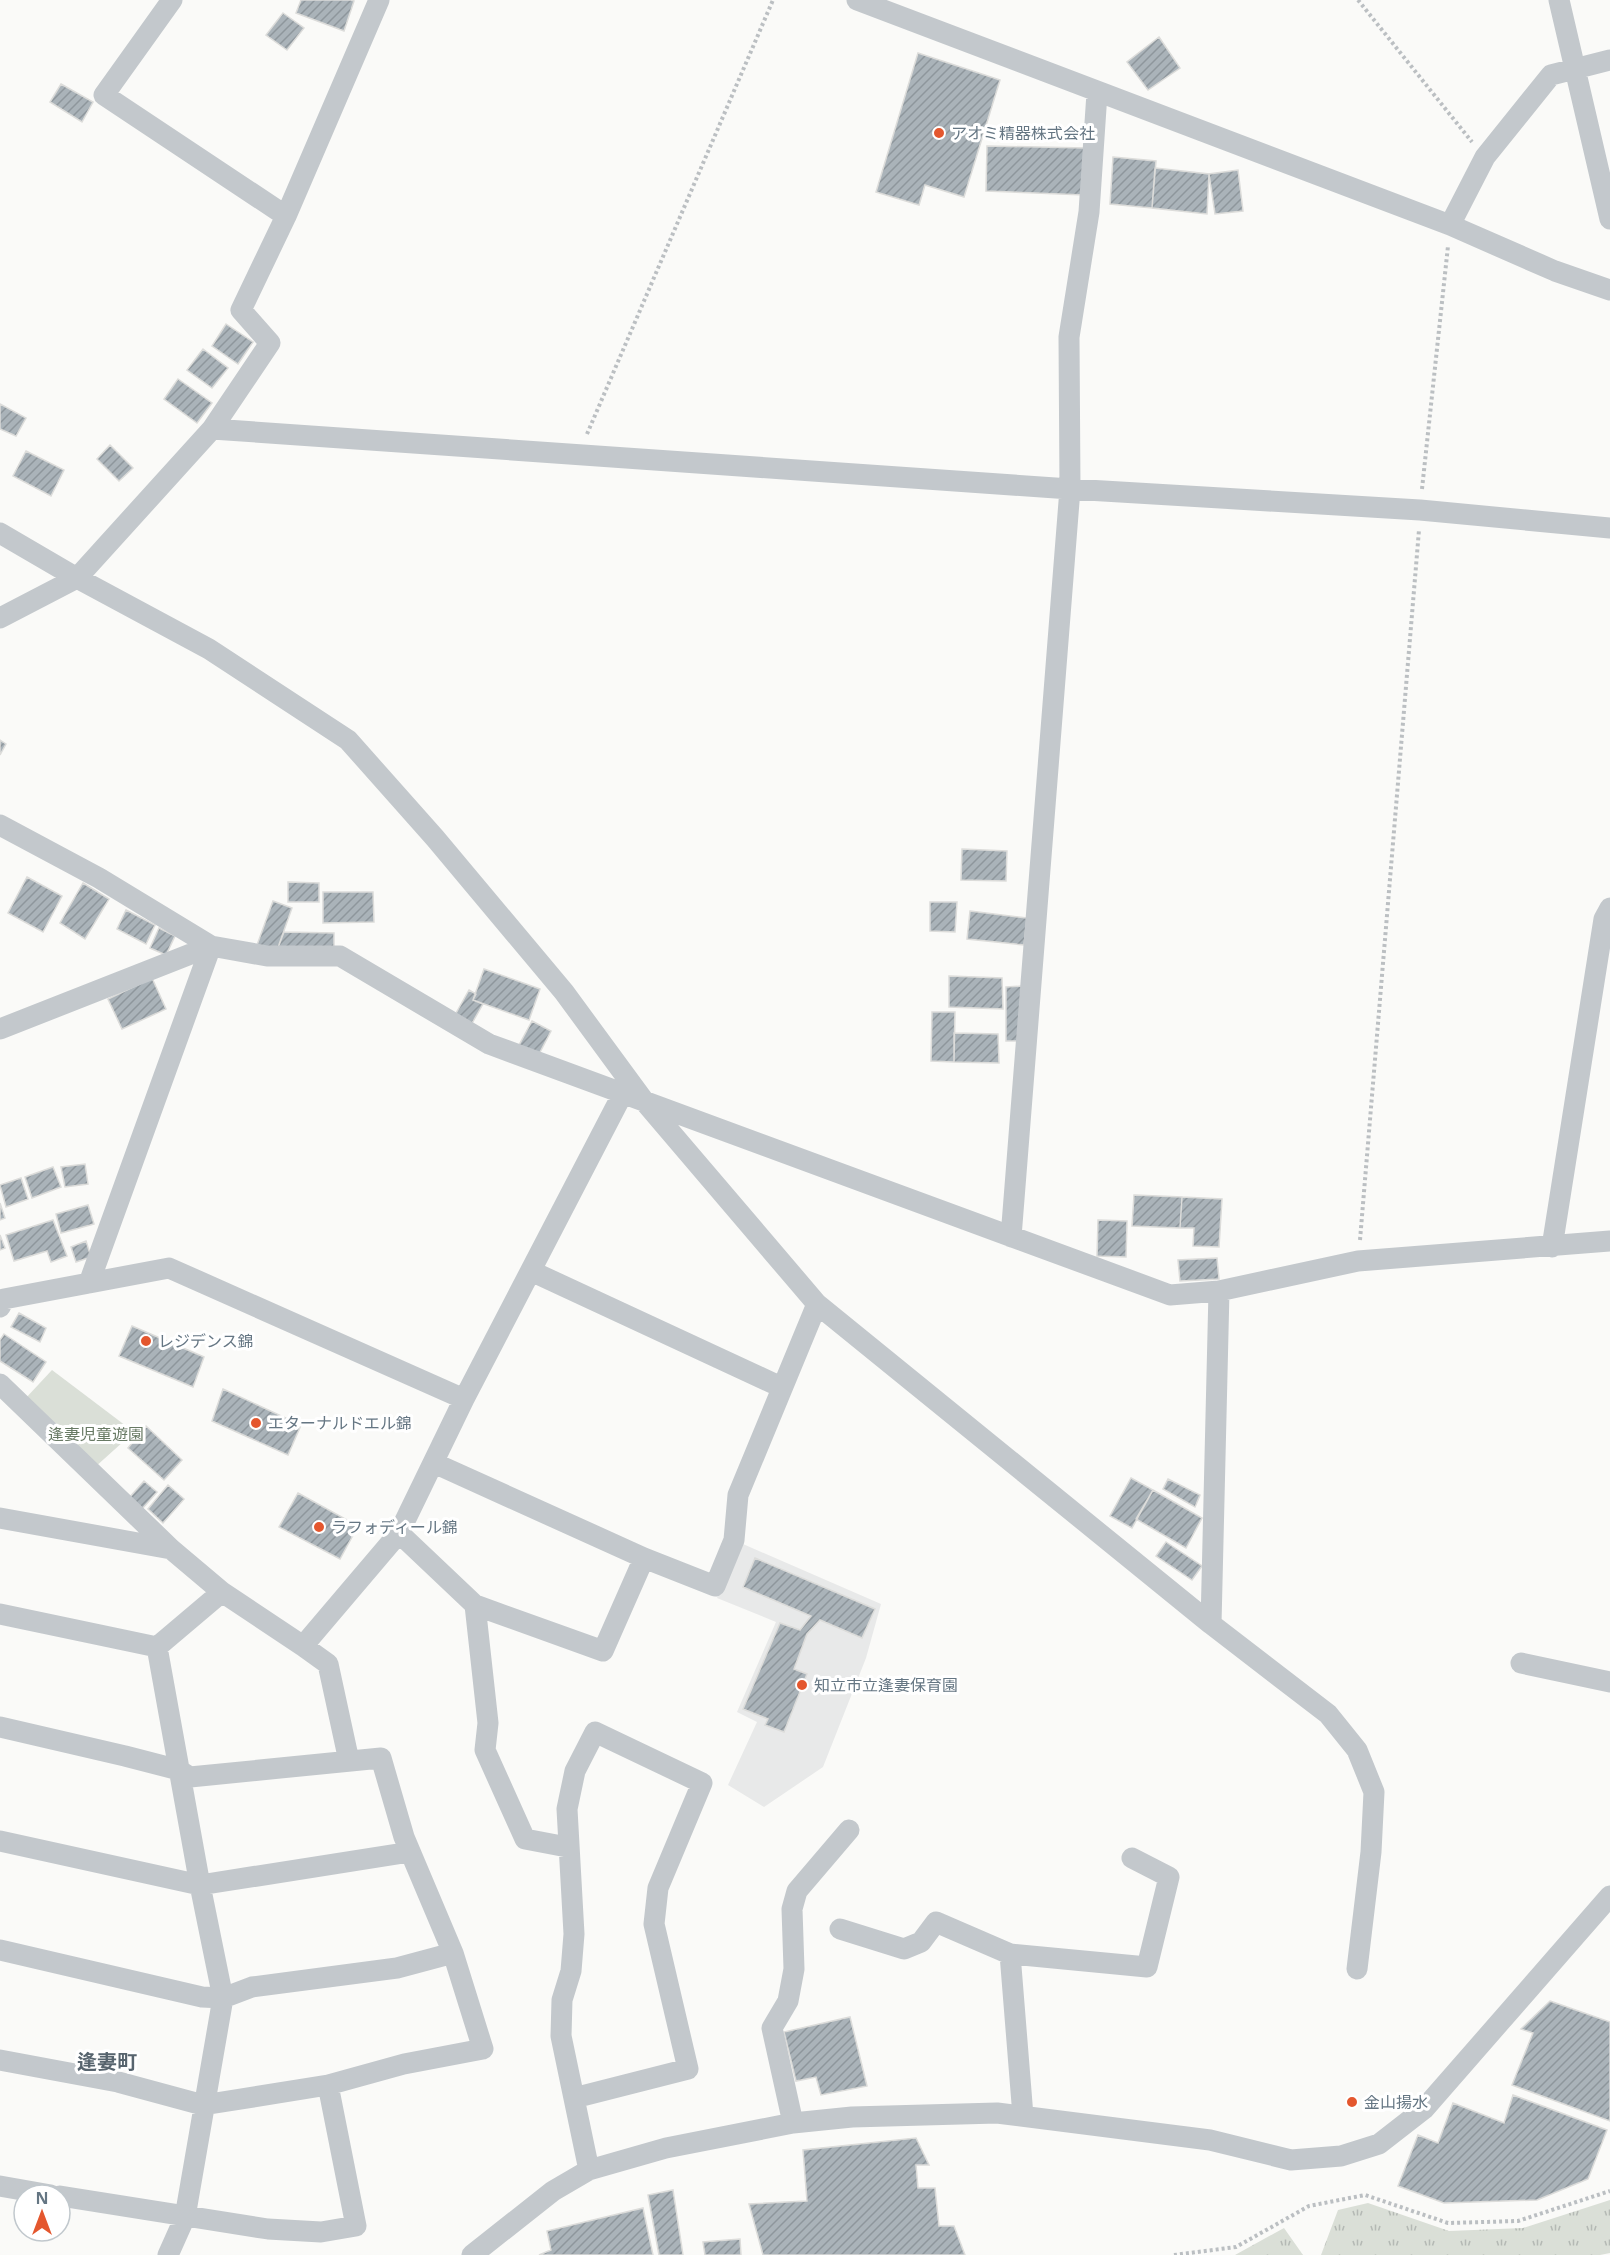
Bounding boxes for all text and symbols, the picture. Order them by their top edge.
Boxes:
place label: アオミ精器株式会社 [951,122,1095,144]
marker: アオミ精器株式会社 [932,126,946,140]
place label: レジデンス錦 [158,1330,254,1352]
marker: レジデンス錦 [139,1334,153,1348]
place label: エターナルドエル錦 [268,1412,412,1434]
marker: エターナルドエル錦 [249,1416,263,1430]
park label: 逢妻児童遊園 [48,1423,144,1445]
place label: ラフォディール錦 [331,1516,458,1538]
marker: ラフォディール錦 [312,1520,326,1534]
place label: 知立市立逢妻保育園 [814,1674,958,1696]
marker: 知立市立逢妻保育園 [795,1678,809,1692]
district label: 逢妻町 [77,2048,137,2075]
place label: 金山揚水 [1364,2091,1428,2113]
marker: 金山揚水 [1345,2095,1359,2109]
north arrow [12,2183,72,2243]
text: N [35,2187,49,2209]

